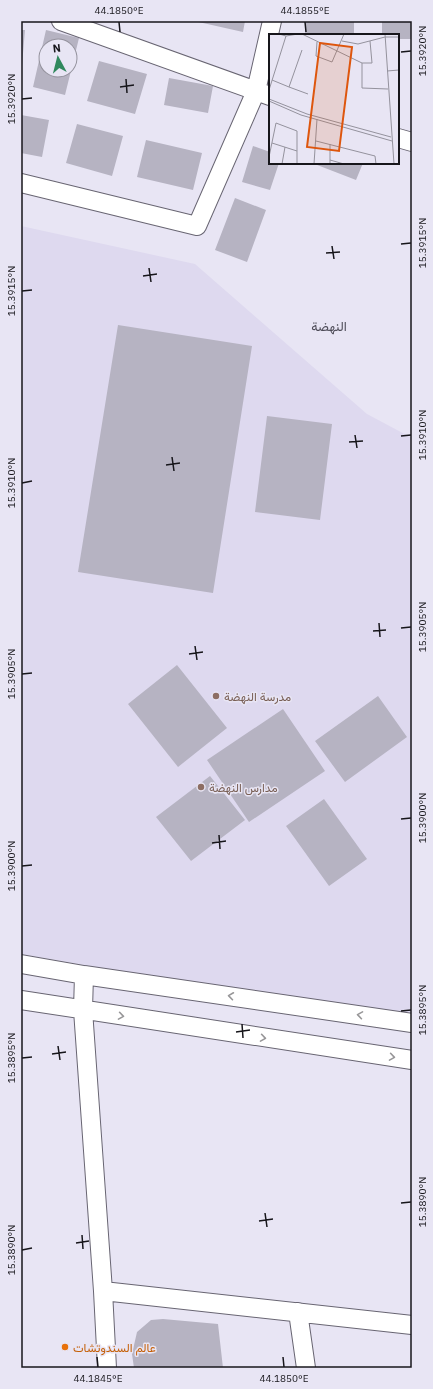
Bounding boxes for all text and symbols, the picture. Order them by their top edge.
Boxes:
text: 44.1850°E [94,4,144,17]
text: 44.1855°E [280,4,330,17]
text: 15.3920°N [416,26,429,76]
inset map [269,34,399,164]
north arrow [38,38,78,78]
text: N [52,41,62,56]
text: 15.3920°N [5,74,18,124]
text: 15.3915°N [416,218,429,268]
text: 15.3915°N [5,266,18,316]
district label: النهضة [311,318,347,335]
text: 15.3910°N [416,410,429,460]
text: 15.3910°N [5,458,18,508]
text: 15.3905°N [416,602,429,652]
text: 15.3905°N [5,649,18,699]
place label: مدرسة النهضة [224,689,291,705]
marker: مدرسة النهضة [211,691,221,701]
place label: مدارس النهضة [209,780,278,796]
marker: مدارس النهضة [196,782,206,792]
text: 15.3900°N [416,793,429,843]
text: 15.3900°N [5,841,18,891]
text: 15.3895°N [416,985,429,1035]
one-way arrow [228,992,234,1001]
one-way arrow [118,1011,124,1020]
one-way arrow [357,1011,363,1020]
text: 15.3895°N [5,1033,18,1083]
one-way arrow [260,1033,267,1041]
one-way arrow [389,1052,395,1061]
text: 15.3890°N [416,1177,429,1227]
text: 15.3890°N [5,1225,18,1275]
place label: عالم السندوتشات [73,1340,156,1356]
marker: عالم السندوتشات [60,1342,70,1352]
text: 44.1845°E [73,1372,123,1385]
text: 44.1850°E [259,1372,309,1385]

